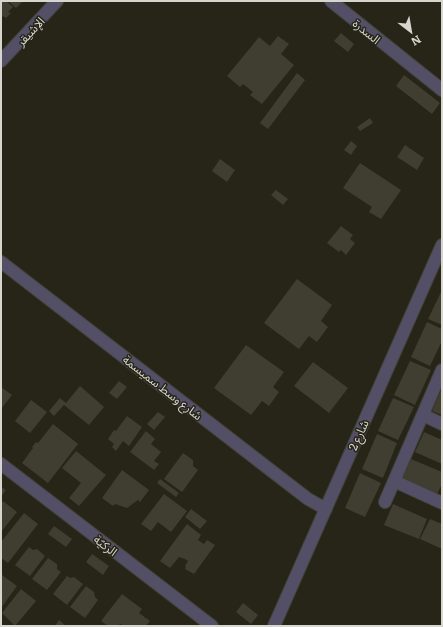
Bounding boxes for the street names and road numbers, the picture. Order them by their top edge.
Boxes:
street label: الإشيقر [11,12,48,50]
street label: السدرة [349,14,385,48]
street label: شارع وسط سميسمة [119,350,207,425]
street label: شارع 2 [343,417,374,454]
street label: الركيّة [90,530,122,560]

